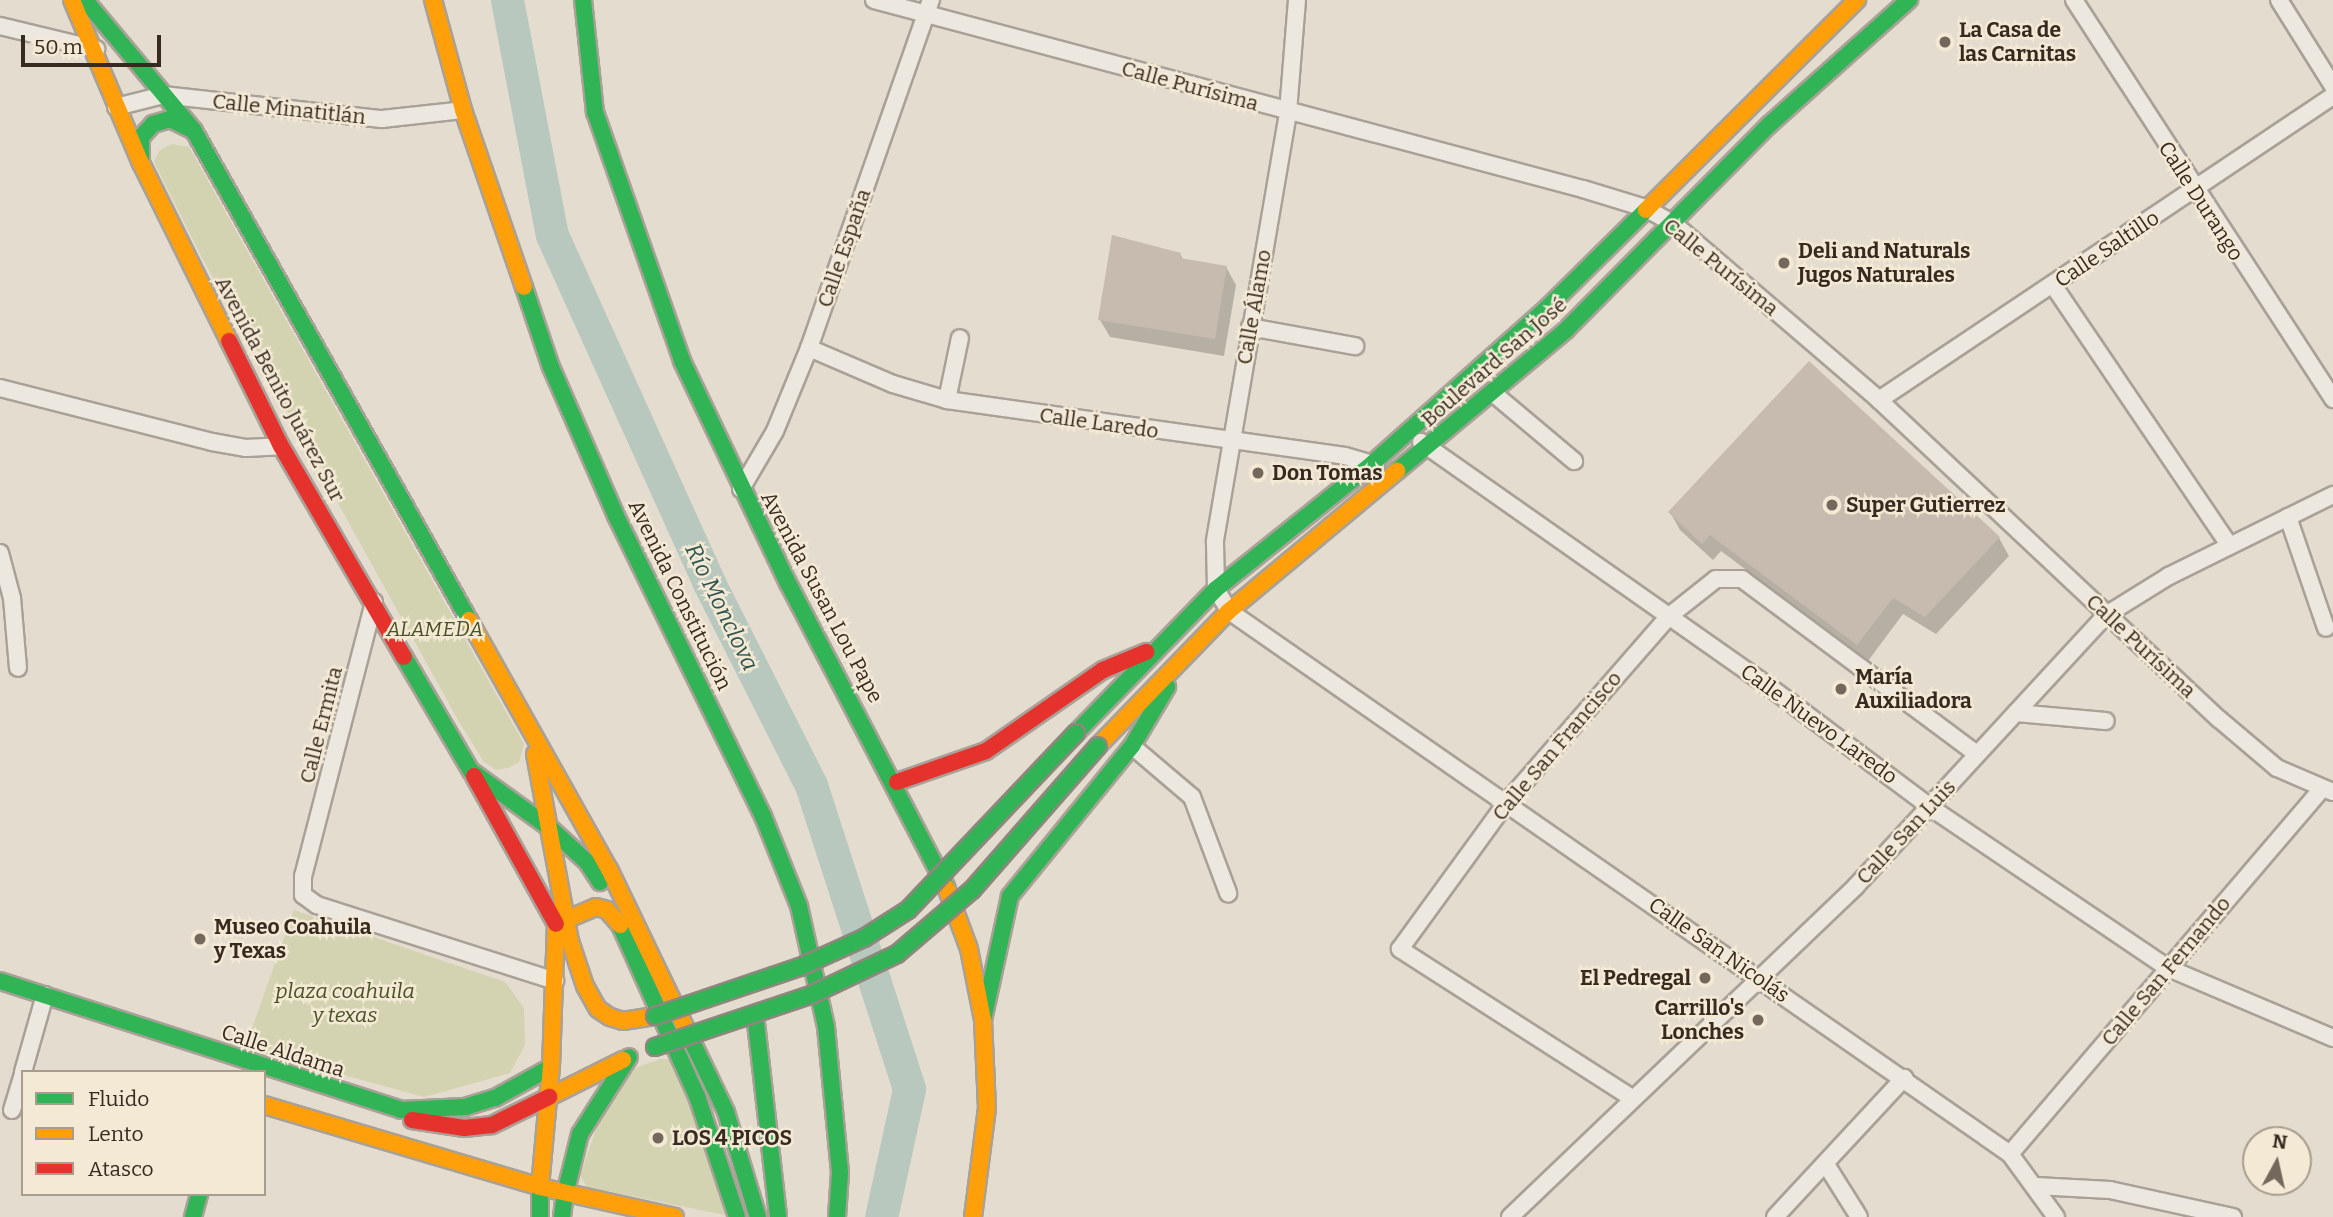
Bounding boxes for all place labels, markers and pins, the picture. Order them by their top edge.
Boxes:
place label: La Casa de las Carnitas [1959,17,2076,67]
marker: La Casa de las Carnitas [1937,34,1953,50]
place label: Deli and Naturals Jugos Naturales [1798,238,1970,288]
marker: Deli and Naturals Jugos Naturales [1776,255,1792,271]
place label: Don Tomas [1272,460,1383,486]
marker: Don Tomas [1250,465,1266,481]
place label: Super Gutierrez [1846,492,2006,518]
marker: Super Gutierrez [1824,497,1840,513]
place label: María Auxiliadora [1855,664,1972,714]
marker: María Auxiliadora [1833,681,1849,697]
place label: Museo Coahuila y Texas [214,914,371,964]
marker: Museo Coahuila y Texas [192,931,208,947]
place label: El Pedregal [1580,965,1691,991]
marker: El Pedregal [1697,970,1713,986]
place label: Carrillo's Lonches [1654,995,1744,1045]
marker: Carrillo's Lonches [1750,1012,1766,1028]
place label: LOS 4 PICOS [672,1125,792,1151]
marker: LOS 4 PICOS [650,1130,666,1146]

